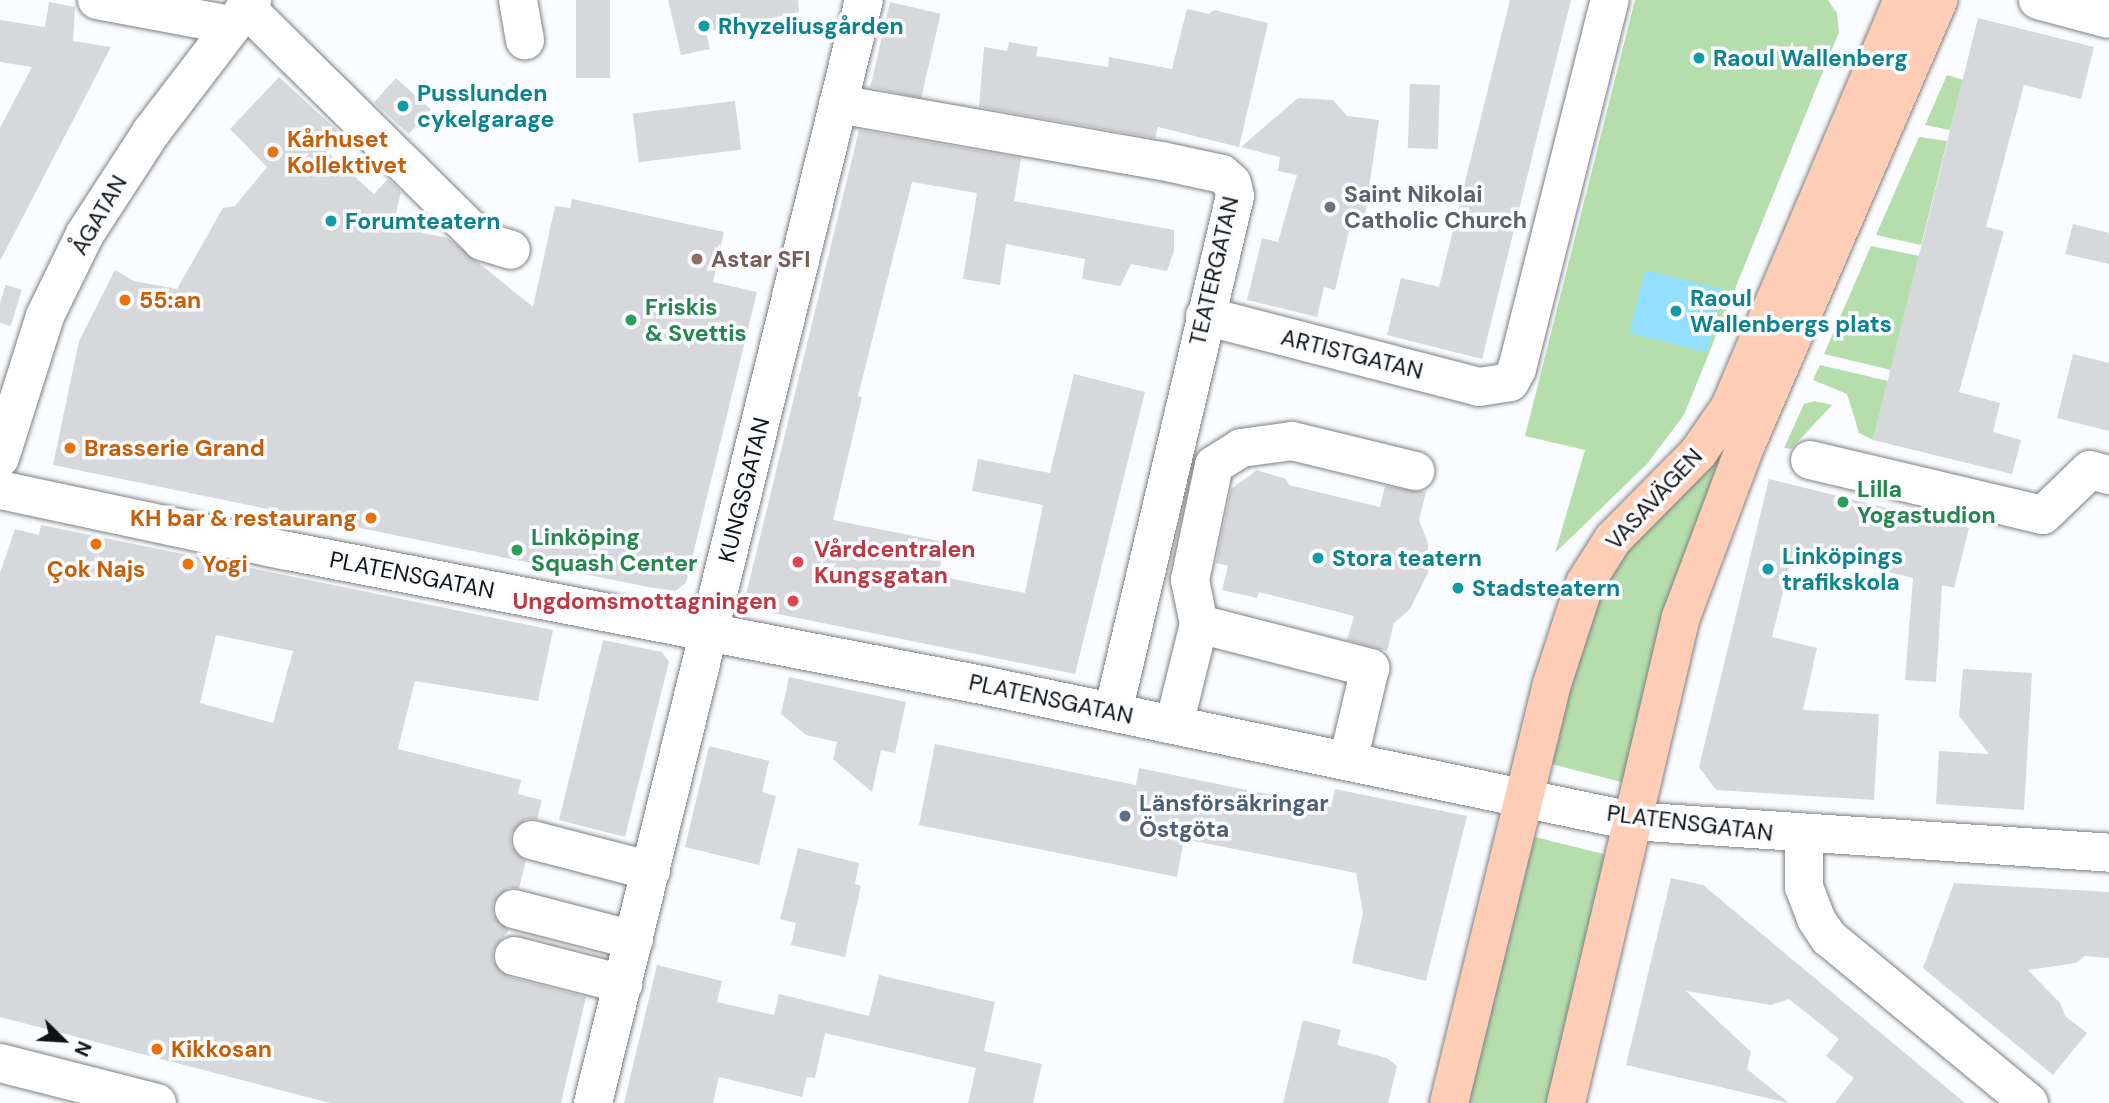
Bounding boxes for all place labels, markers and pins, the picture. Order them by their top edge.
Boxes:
place label: Rhyzeliusgården [718,12,904,40]
marker: Rhyzeliusgården [696,18,712,34]
place label: Raoul Wallenberg [1713,44,1908,72]
marker: Raoul Wallenberg [1691,50,1707,66]
place label: Pusslunden cykelgarage [417,79,554,133]
marker: Pusslunden cykelgarage [395,98,411,114]
place label: Kårhuset Kollektivet [287,125,407,179]
marker: Kårhuset Kollektivet [265,144,281,160]
place label: Saint Nikolai Catholic Church [1344,180,1527,234]
marker: Saint Nikolai Catholic Church [1322,199,1338,215]
place label: Forumteatern [345,207,500,235]
marker: Forumteatern [323,213,339,229]
place label: Astar SFI [711,245,810,273]
marker: Astar SFI [689,251,705,267]
place label: Raoul Wallenbergs plats [1690,284,1892,338]
place label: 55:an [139,286,201,314]
marker: 55:an [117,292,133,308]
place label: Friskis & Svettis [645,293,747,347]
marker: Raoul Wallenbergs plats [1668,303,1684,319]
marker: Friskis & Svettis [623,312,639,328]
place label: Brasserie Grand [84,434,265,462]
marker: Brasserie Grand [62,440,78,456]
place label: Lilla Yogastudion [1857,475,1996,529]
marker: Lilla Yogastudion [1835,494,1851,510]
place label: KH bar & restaurang [130,504,357,532]
marker: KH bar & restaurang [363,510,379,526]
place label: Linköping Squash Center [531,523,697,577]
place label: Vårdcentralen Kungsgatan [814,535,976,589]
marker: Çok Najs [88,536,104,552]
marker: Linköping Squash Center [509,542,525,558]
place label: Linköpings trafikskola [1782,542,1903,596]
place label: Stora teatern [1332,544,1482,572]
place label: Yogi [202,550,248,578]
marker: Stora teatern [1310,550,1326,566]
marker: Vårdcentralen Kungsgatan [788,552,808,572]
place label: Çok Najs [47,555,145,583]
marker: Yogi [180,556,196,572]
marker: Linköpings trafikskola [1760,561,1776,577]
place label: Stadsteatern [1472,574,1620,602]
marker: Stadsteatern [1450,580,1466,596]
place label: Ungdomsmottagningen [513,587,777,615]
marker: Ungdomsmottagningen [783,591,803,611]
place label: Länsförsäkringar Östgöta [1139,789,1329,843]
marker: Länsförsäkringar Östgöta [1117,808,1133,824]
place label: Kikkosan [171,1035,272,1063]
marker: Kikkosan [149,1041,165,1057]

